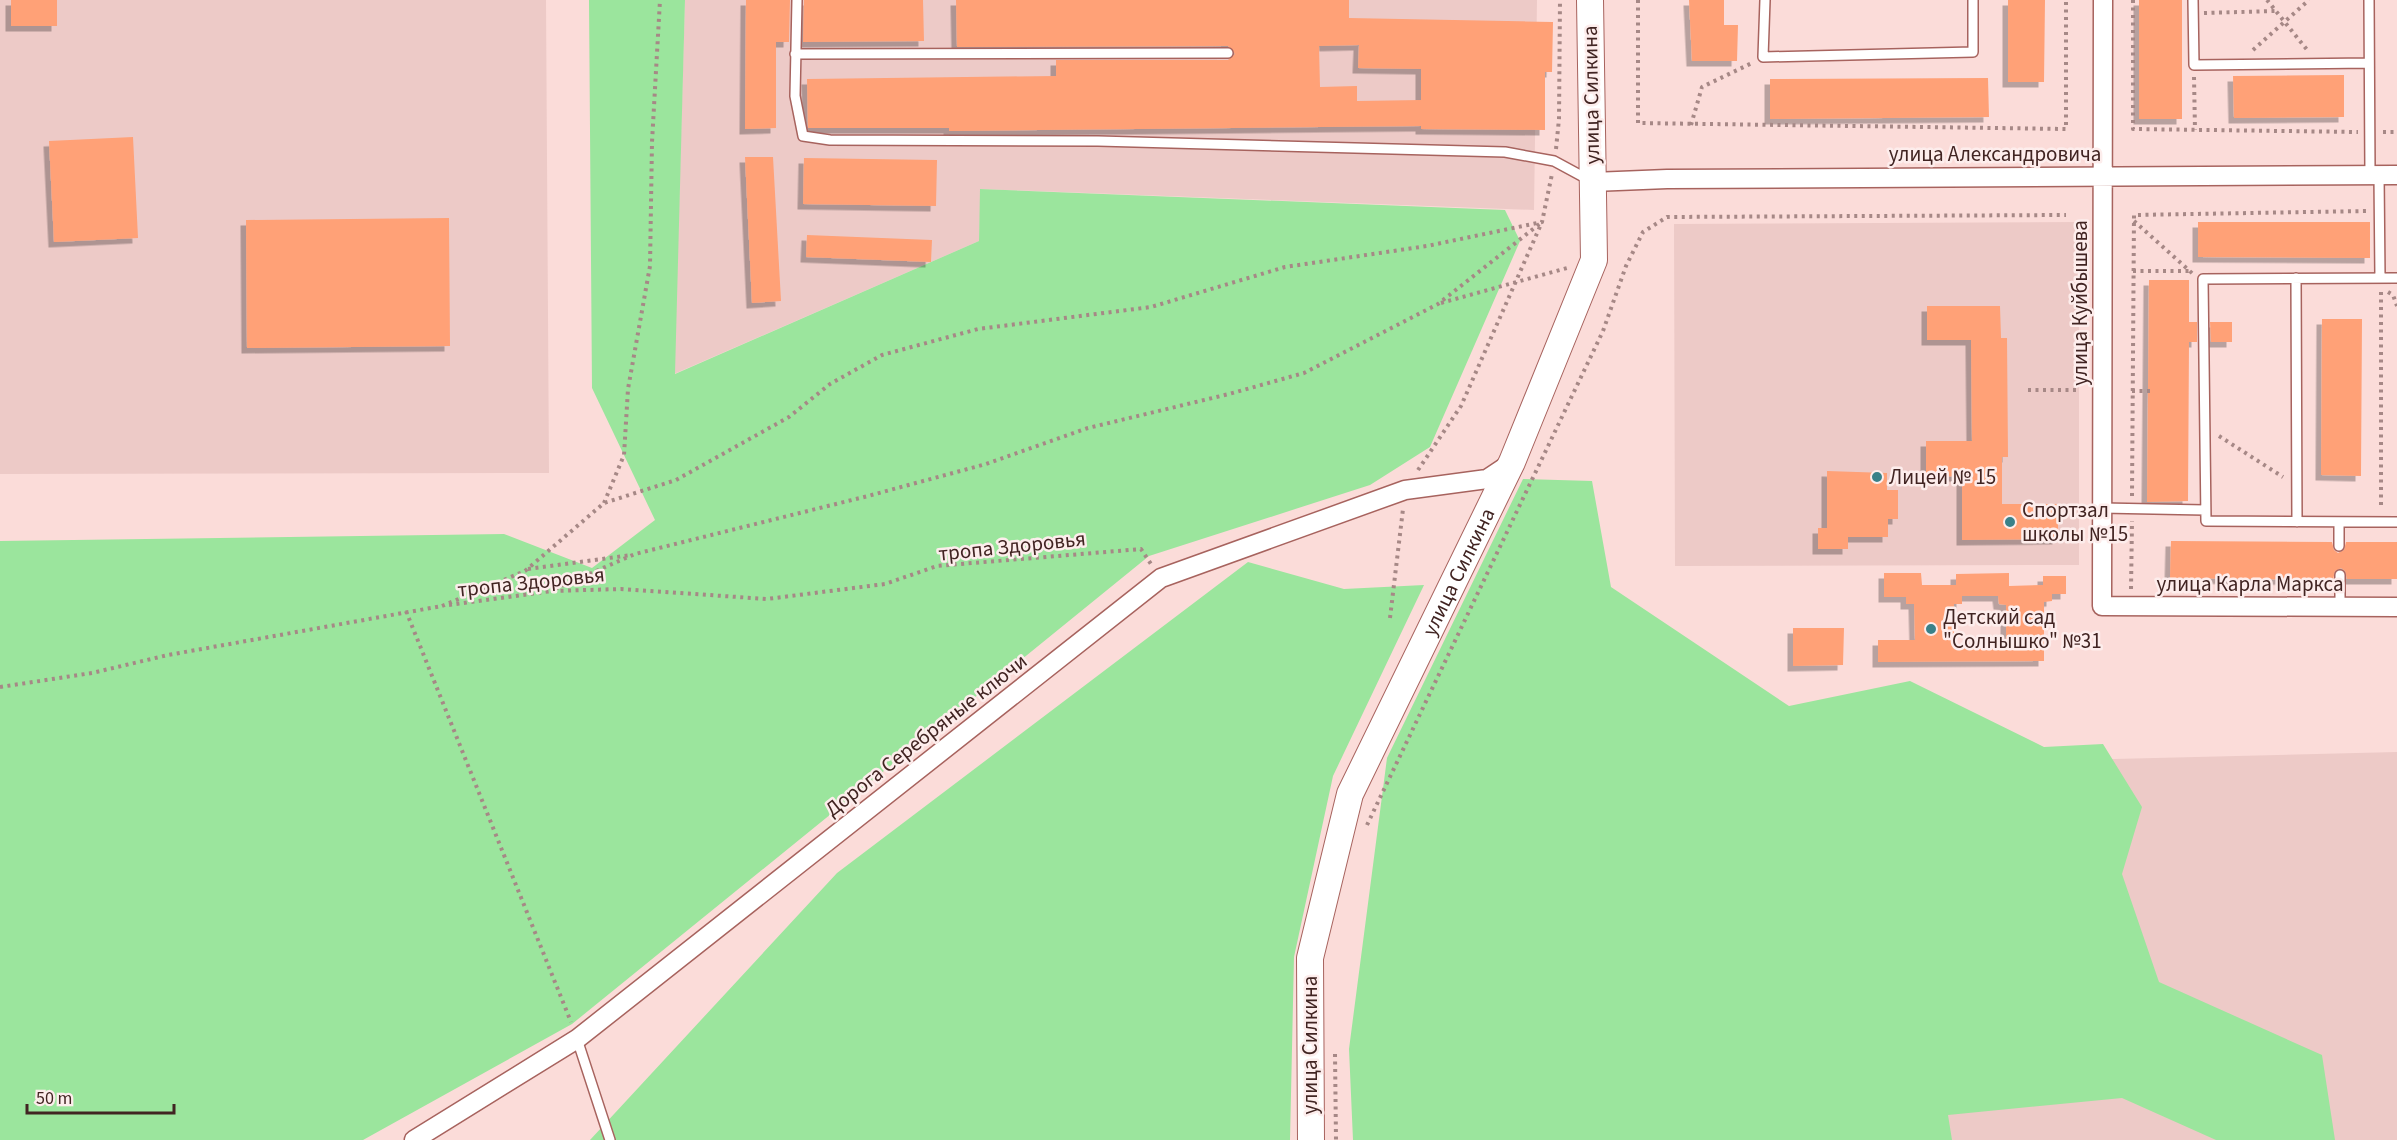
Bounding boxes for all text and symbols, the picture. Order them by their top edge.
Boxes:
street label: улица Силкина [1575,25,1607,165]
street label: улица Александровича [1889,139,2101,169]
street label: улица Куйбышева [2065,220,2095,386]
place label: Лицей № 15 [1889,462,1996,492]
marker: Лицей № 15 [1870,470,1884,484]
place label: Спортзал школы №15 [2022,495,2128,549]
street label: улица Силкина [1414,503,1502,641]
marker: Спортзал школы №15 [2003,515,2017,529]
street label: тропа Здоровья [937,523,1087,569]
street label: тропа Здоровья [456,559,606,605]
street label: улица Карла Маркса [2156,569,2344,599]
place label: Детский сад "Солнышко" №31 [1943,602,2102,656]
marker: Детский сад "Солнышко" №31 [1924,622,1938,636]
street label: Дорога Серебряные ключи [819,646,1033,824]
street label: улица Силкина [1295,976,1325,1114]
scale bar [27,1077,174,1115]
text: 50 m [36,1086,72,1111]

